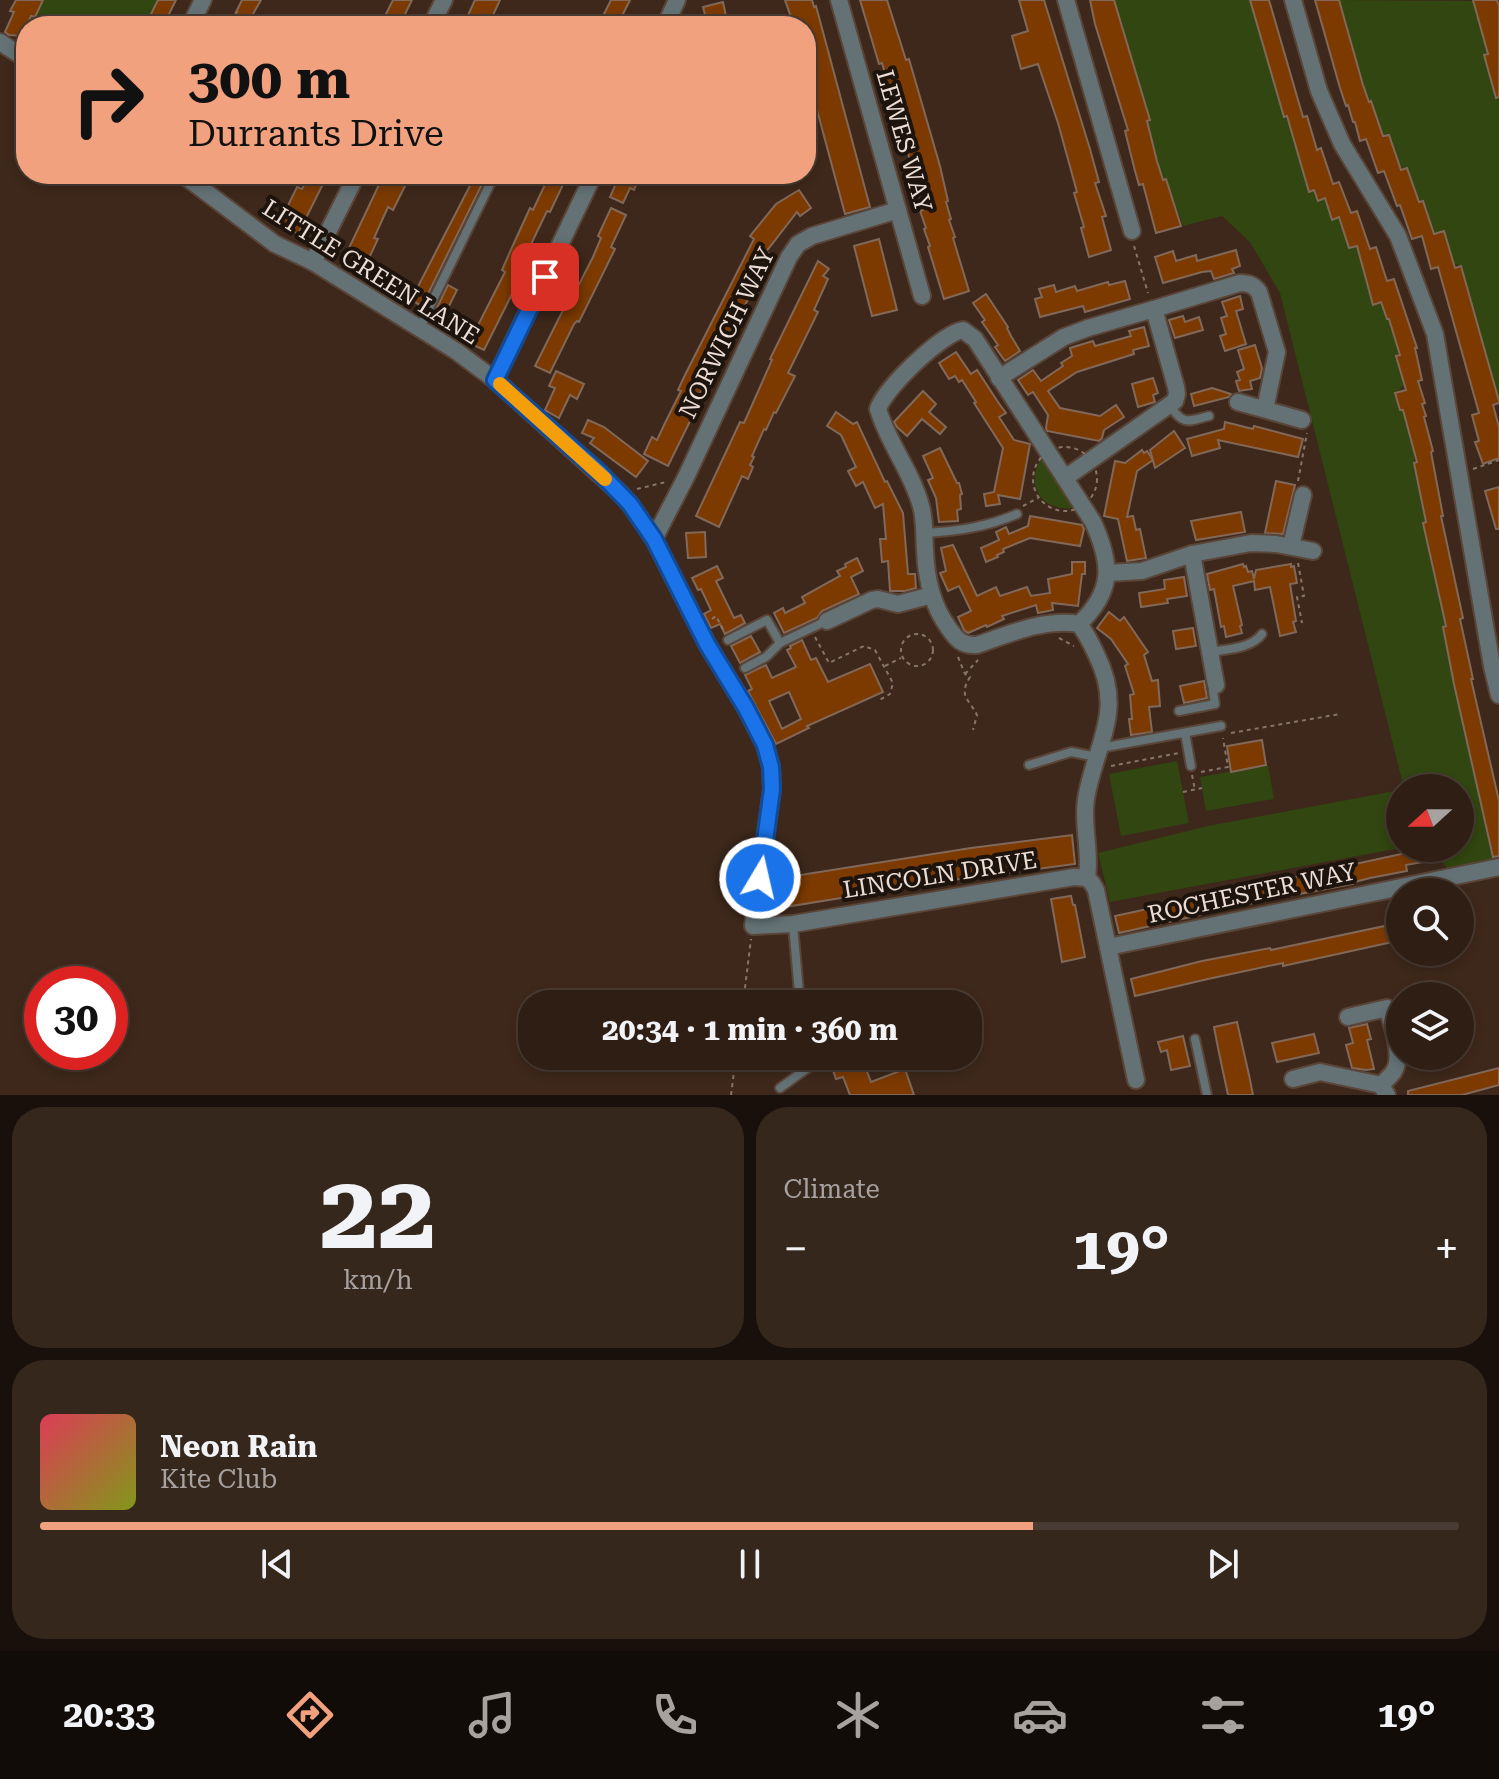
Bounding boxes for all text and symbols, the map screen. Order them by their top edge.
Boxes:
text: 300 m [188,46,350,112]
icon: right [56,48,160,152]
street label: LEWES WAY [870,67,938,216]
text: Durrants Drive [188,113,444,155]
street label: LITTLE GREEN LANE [258,194,484,350]
pin [511,243,579,311]
street label: NORWICH WAY [674,243,781,423]
icon: arrive [523,255,567,299]
north arrow [1386,774,1474,862]
map controls [1386,774,1474,1070]
position arrow [718,836,802,920]
street label: LINCOLN DRIVE [841,846,1039,904]
street label: ROCHESTER WAY [1145,857,1359,929]
button: search [1386,878,1474,966]
speed limit sign: 30 [24,966,128,1070]
button: layers [1386,982,1474,1070]
text: 20:34 · 1 min · 360 m [602,1012,898,1047]
text: 22 [320,1152,436,1273]
text: Climate [784,1174,880,1204]
text: 19° [1073,1213,1170,1284]
text: − [784,1223,808,1275]
text: + [1434,1223,1459,1275]
text: km/h [343,1265,413,1295]
text: Neon Rain [160,1429,317,1464]
text: Kite Club [160,1464,277,1494]
icon: previous [255,1542,299,1586]
icon: pause [728,1542,772,1586]
icon: next [1201,1542,1245,1586]
icon: directions [282,1687,338,1743]
icon: music [464,1687,520,1743]
icon: phone [647,1687,703,1743]
icon: climate [830,1687,886,1743]
icon: car [1012,1687,1068,1743]
icon: filters [1195,1687,1251,1743]
text: 20:33 [63,1694,155,1736]
text: 19° [1377,1694,1436,1736]

